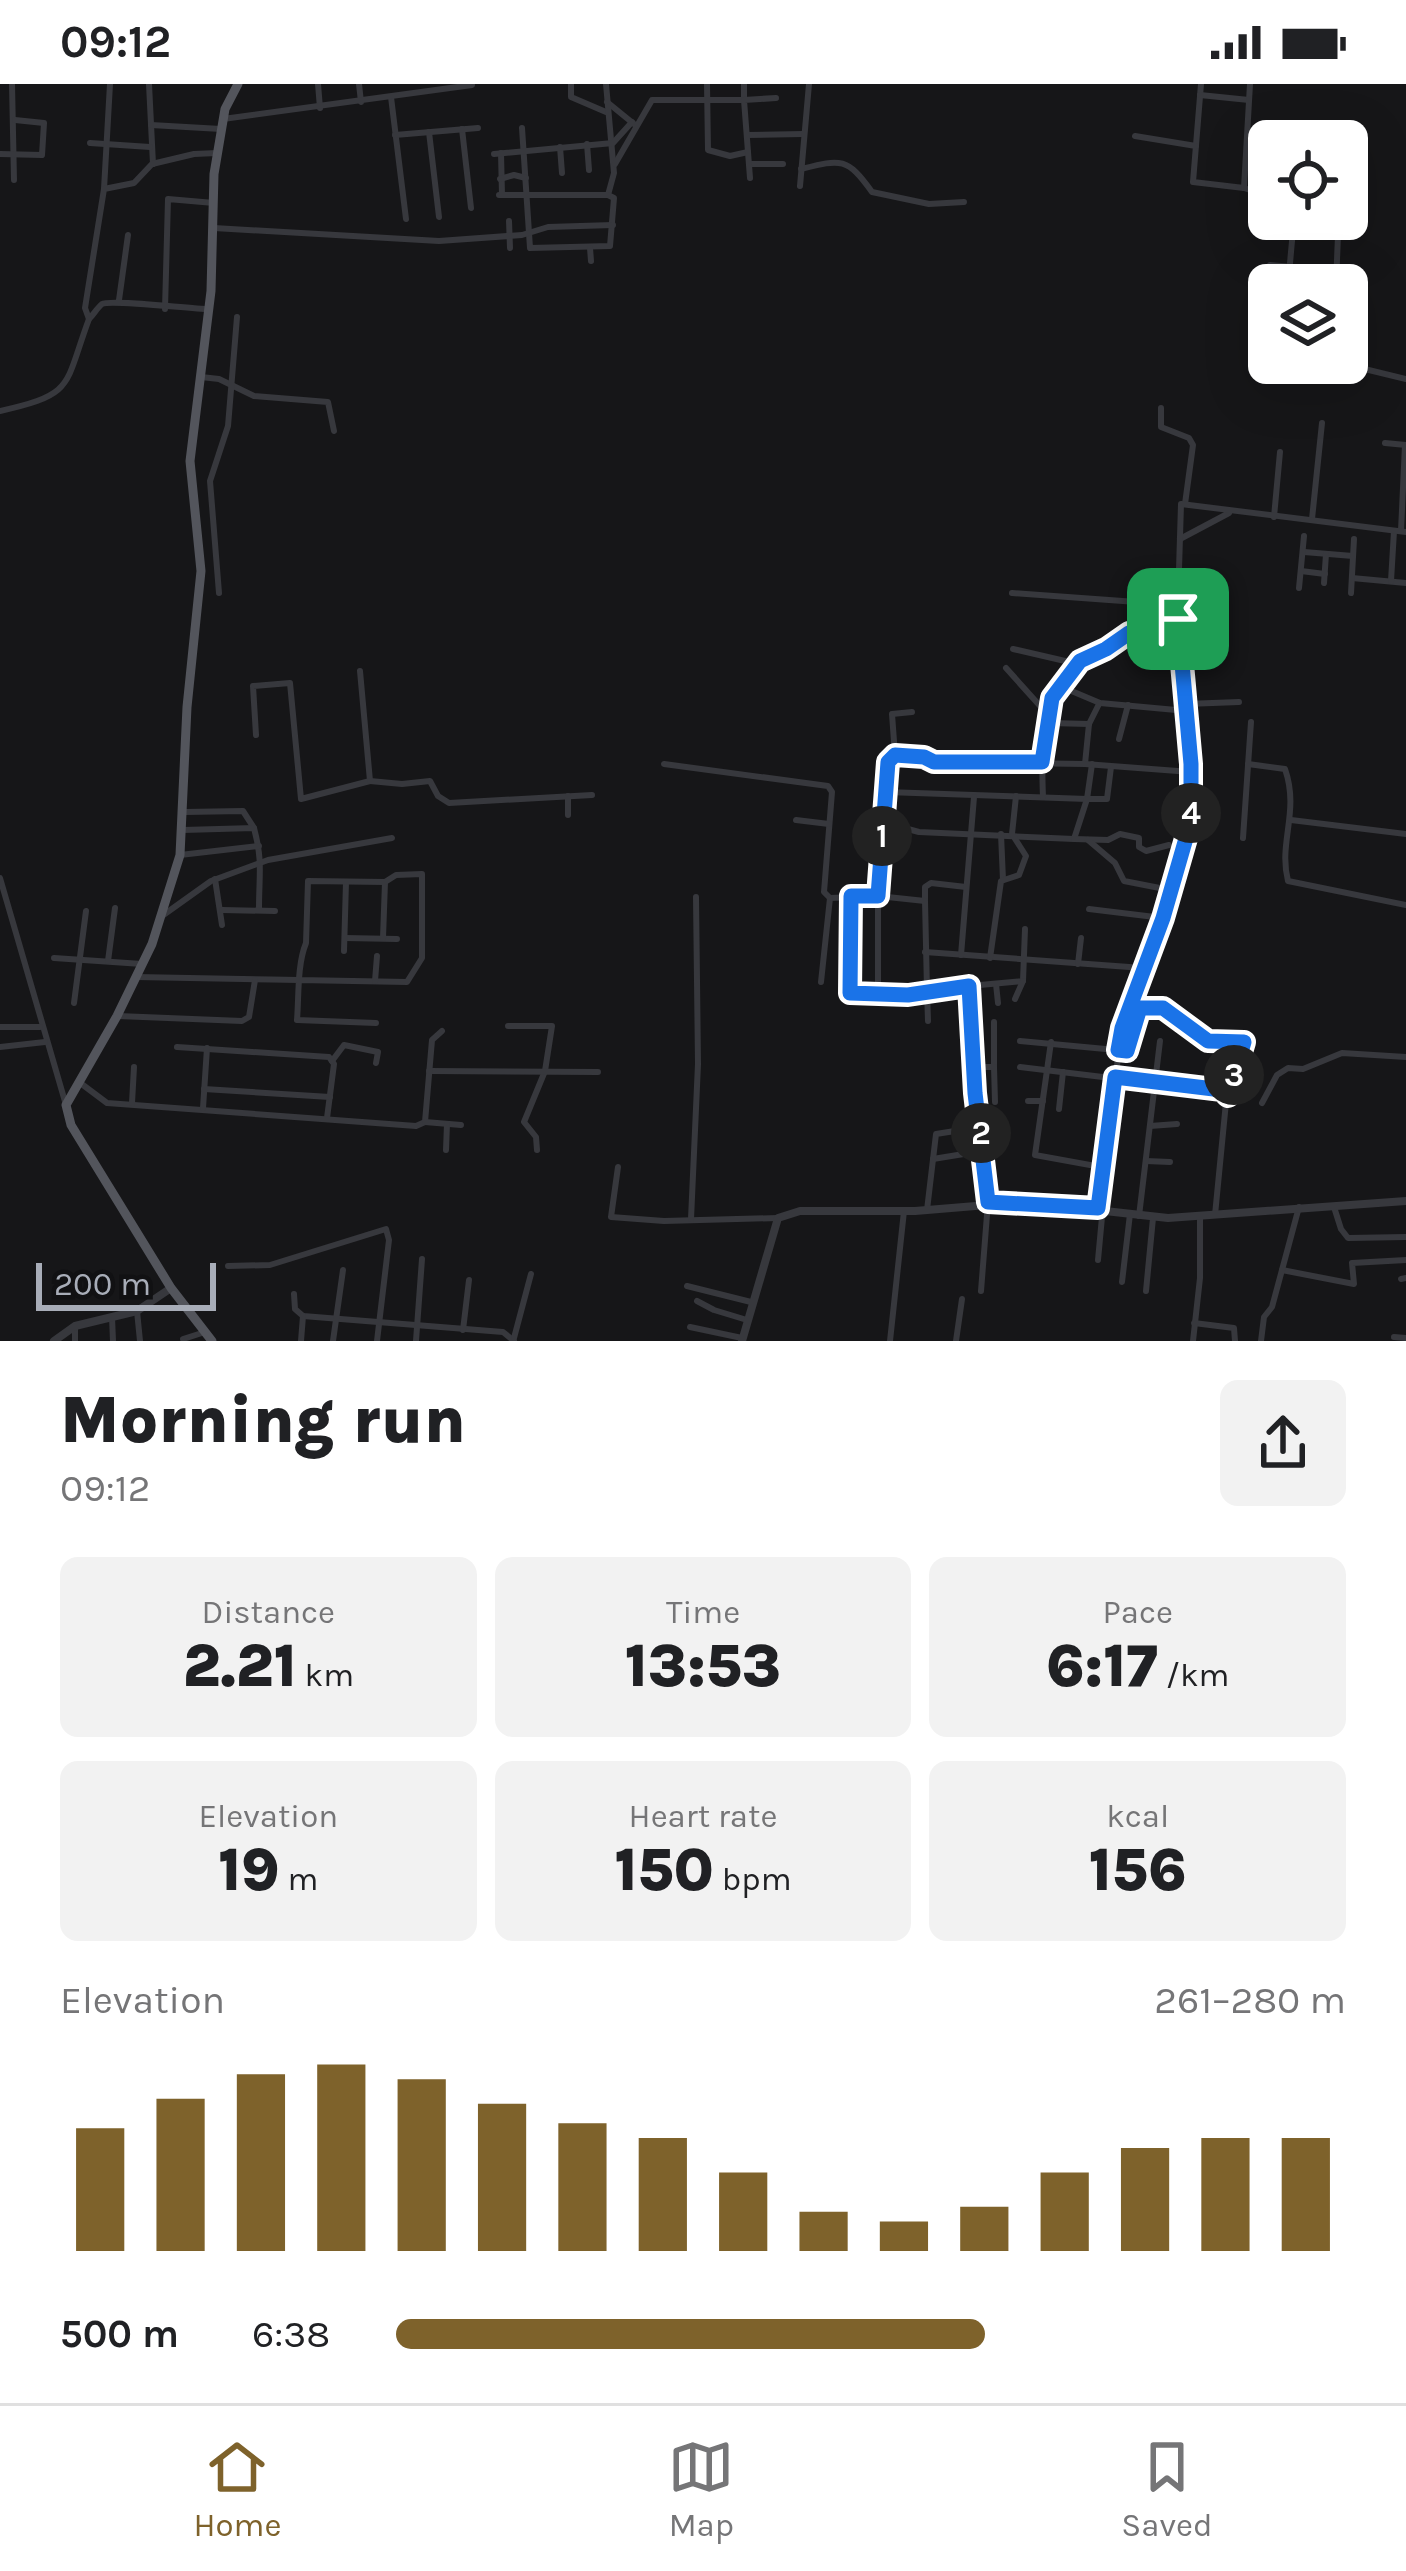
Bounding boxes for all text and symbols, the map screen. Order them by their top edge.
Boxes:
text: 09:12 [60,16,171,68]
map controls [1248,120,1368,384]
button: locate [1248,120,1368,240]
button: layers [1248,264,1368,384]
pin [1127,568,1229,670]
icon: arrive [1145,586,1211,652]
pin: 4 [1161,783,1221,843]
text: 4 [1181,794,1201,832]
pin: 1 [852,806,912,866]
text: 1 [876,817,888,855]
pin: 3 [1204,1045,1264,1105]
text: 3 [1224,1056,1244,1094]
pin: 2 [951,1103,1011,1163]
text: 2 [971,1114,991,1152]
scale bar [36,1257,216,1310]
text: 200 m [54,1265,151,1303]
button: share [1220,1380,1346,1506]
text: Morning run [60,1381,466,1459]
text: 09:12 [60,1465,150,1511]
text: Distance [202,1593,335,1631]
text: Time [666,1593,740,1631]
text: Pace [1102,1593,1173,1631]
text: 2.21 [183,1631,297,1701]
text: 13:53 [625,1631,781,1701]
text: 6:17 [1046,1631,1158,1701]
text: km [297,1656,354,1694]
text: /km [1158,1656,1229,1694]
text: Elevation [198,1797,338,1835]
text: Heart rate [629,1797,777,1835]
text: kcal [1106,1797,1169,1835]
text: 19 [218,1835,280,1905]
text: 150 [614,1835,714,1905]
text: 156 [1089,1835,1186,1905]
text: m [280,1860,318,1898]
text: bpm [714,1860,792,1898]
text: Elevation [60,1977,225,2023]
text: 261–280 m [1154,1977,1346,2023]
text: 500 m [60,2311,179,2357]
text: 6:38 [252,2311,330,2357]
tab: Home [193,2434,281,2544]
tab: Map [668,2434,734,2544]
tab: Saved [1121,2434,1213,2544]

